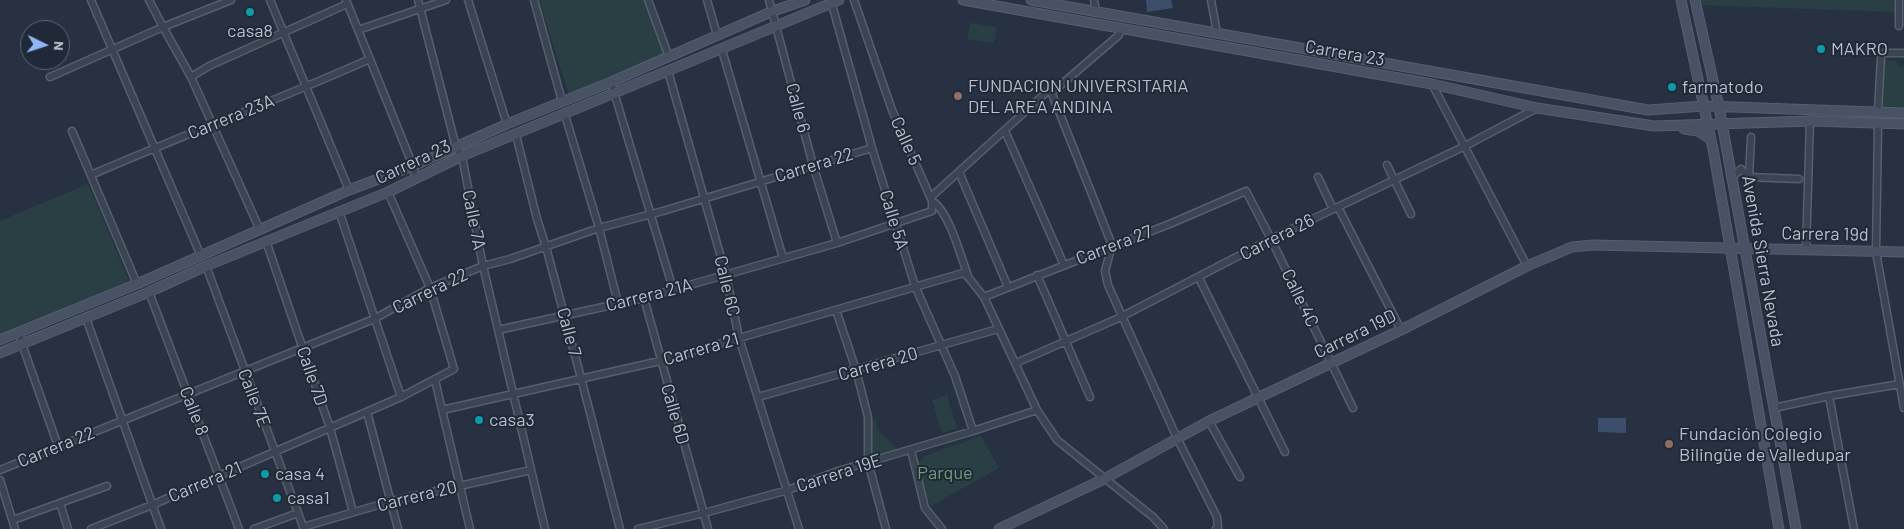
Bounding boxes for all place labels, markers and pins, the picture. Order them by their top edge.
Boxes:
marker: casa8 [244,6,256,18]
place label: casa8 [227,20,273,42]
place label: MAKRO [1831,38,1888,60]
marker: MAKRO [1815,43,1827,55]
place label: FUNDACION UNIVERSITARIA DEL AREA ANDINA [968,75,1188,118]
place label: farmatodo [1682,76,1764,98]
marker: farmatodo [1666,81,1678,93]
marker: FUNDACION UNIVERSITARIA DEL AREA ANDINA [952,90,964,102]
place label: casa3 [489,409,535,431]
marker: casa3 [473,414,485,426]
place label: Fundación Colegio Bilingüe de Valledupar [1679,423,1851,466]
marker: Fundación Colegio Bilingüe de Valledupar [1663,438,1675,450]
place label: casa 4 [275,463,325,485]
marker: casa 4 [259,468,271,480]
place label: casa1 [287,487,330,509]
marker: casa1 [271,492,283,504]

